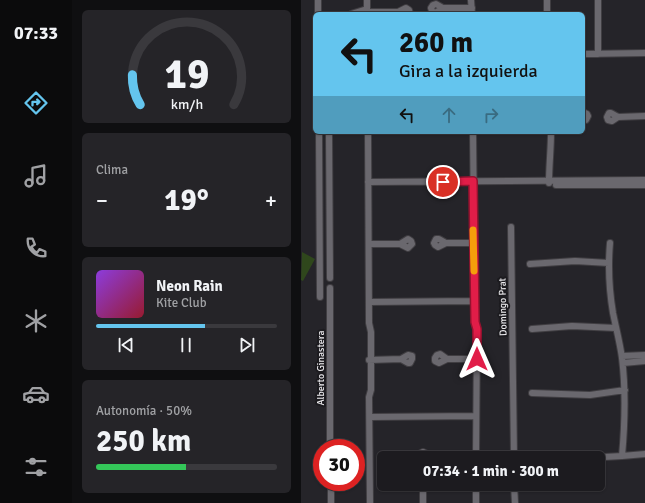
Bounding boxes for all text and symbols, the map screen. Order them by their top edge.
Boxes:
text: 07:33 [14,22,58,44]
text: 260 m [399,26,473,60]
icon: left [333,28,385,80]
text: 19 [164,48,209,99]
text: Gira a la izquierda [399,60,538,82]
icon: directions [22,89,50,117]
text: km/h [170,95,203,112]
icon: left [396,104,418,126]
icon: ahead [438,104,460,126]
icon: right [480,104,502,126]
icon: music [22,162,50,190]
text: Clima [96,162,128,178]
pin [426,165,460,199]
icon: arrive [432,171,454,193]
text: 19° [164,182,209,219]
text: − [96,187,108,214]
text: + [265,187,277,214]
icon: phone [22,234,50,262]
text: Neon Rain [156,277,223,295]
street label: Domingo Prat [496,277,510,336]
text: Kite Club [156,295,207,311]
icon: climate [22,307,50,335]
street label: Alberto Ginastera [315,330,327,406]
icon: previous [115,334,137,356]
icon: pause [175,334,197,356]
icon: next [236,334,258,356]
position arrow [456,338,498,380]
icon: car [22,380,50,408]
text: Autonomía · 50% [96,403,192,419]
text: 250 km [96,423,191,460]
speed limit sign: 30 [313,439,365,491]
icon: filters [22,453,50,481]
text: 07:34 · 1 min · 300 m [423,462,559,480]

